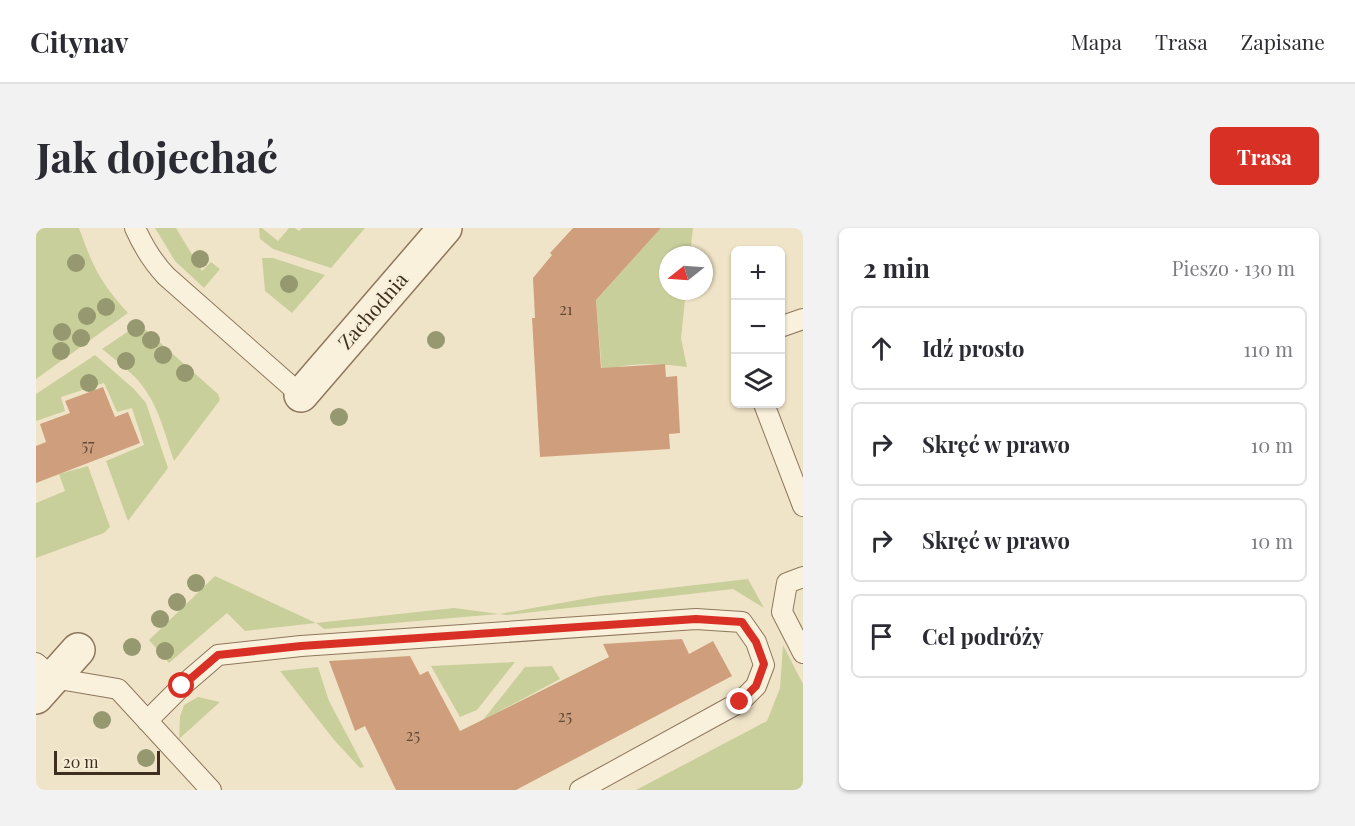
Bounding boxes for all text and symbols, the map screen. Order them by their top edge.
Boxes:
text: Citynav [30,23,129,60]
text: Mapa [1071,27,1122,55]
text: Trasa [1155,27,1208,55]
text: Zapisane [1241,27,1325,55]
button: Trasa [1210,127,1319,185]
text: Jak dojechać [36,128,278,184]
north arrow [659,246,713,300]
map controls [731,246,785,408]
button: + [731,246,785,300]
text: 2 min [863,250,930,285]
text: Pieszo · 130 m [1172,254,1295,281]
street label: Zachodnia [331,266,413,354]
house number: 21 [559,298,573,319]
button: − [731,300,785,354]
icon: ahead [865,332,898,365]
text: Idź prosto [922,333,1024,363]
text: 110 m [1243,335,1293,362]
button: layers [731,354,785,408]
icon: right [865,428,898,461]
text: Skręć w prawo [922,429,1070,459]
text: 10 m [1251,431,1293,458]
house number: 57 [81,434,95,455]
icon: right [865,524,898,557]
text: Skręć w prawo [922,525,1070,555]
text: 10 m [1251,527,1293,554]
icon: arrive [865,620,898,653]
text: Cel podróży [922,621,1044,651]
route start [168,672,194,698]
route end [726,688,752,714]
house number: 25 [558,705,572,726]
house number: 25 [406,724,420,745]
scale bar [54,748,160,776]
text: 20 m [63,751,98,772]

